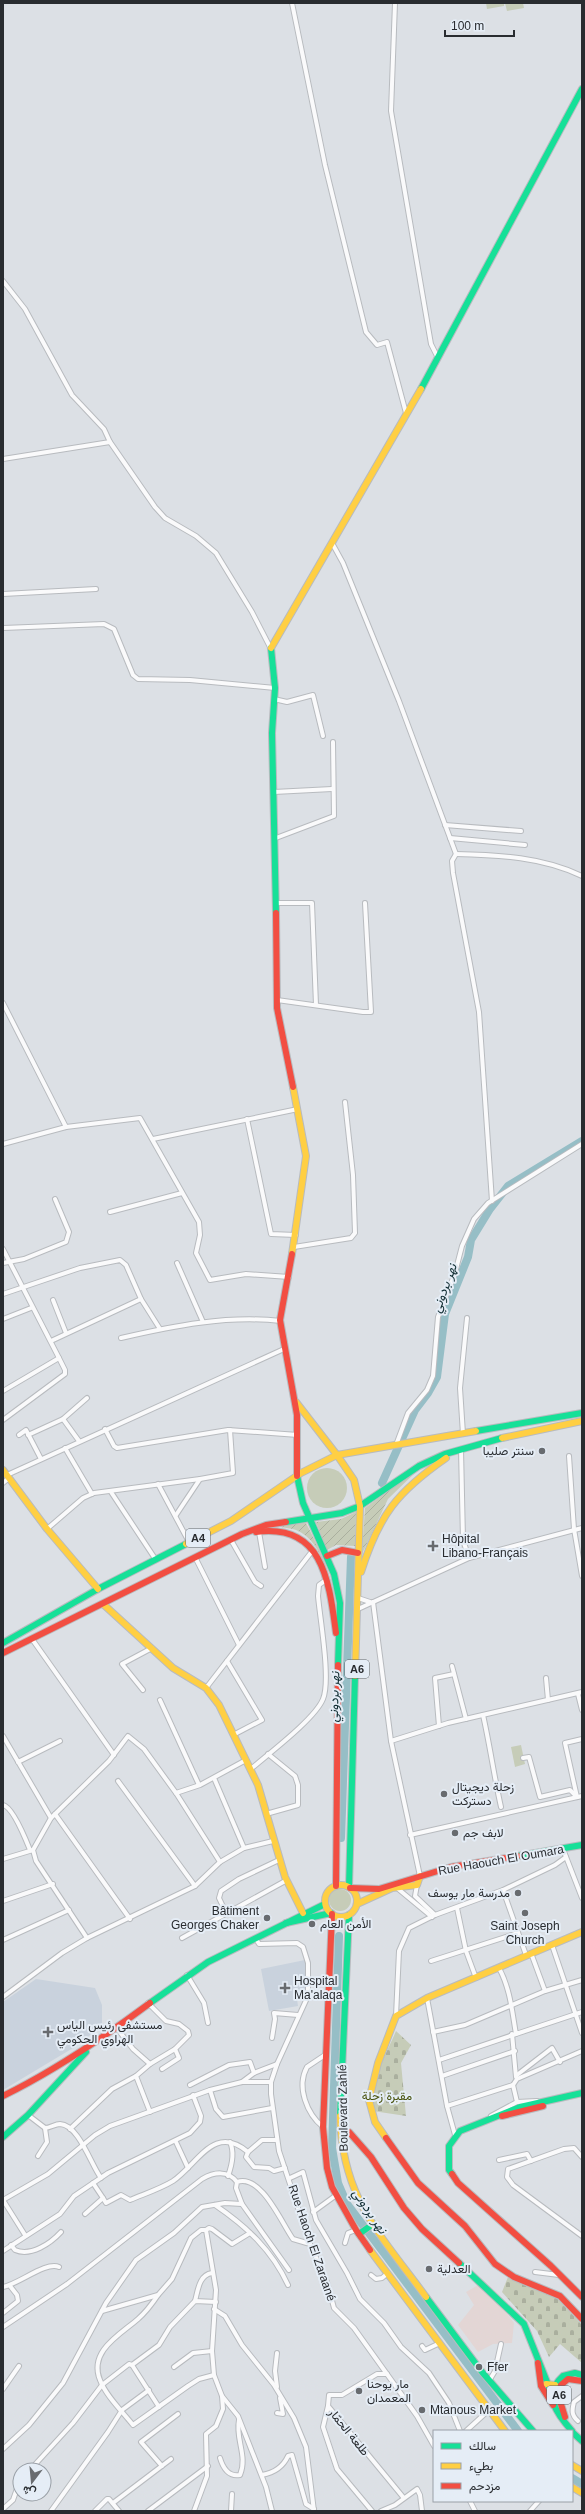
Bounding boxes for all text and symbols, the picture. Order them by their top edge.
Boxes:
scale bar [445,12,514,38]
text: 100 m [451,19,484,33]
water label: نهر بردوني [428,1260,463,1315]
place label: سنتر صليبا [483,1444,534,1459]
marker: سنتر صليبا [537,1446,547,1456]
road number: A4 [186,1529,210,1547]
place label: Hôpital Libano-Français [442,1532,528,1560]
marker: Hôpital Libano-Français [427,1540,439,1552]
road number: A6 [345,1660,369,1678]
water label: نهر بردوني [326,1670,345,1723]
place label: زحلة ديجيتال دستركت [452,1780,514,1809]
marker: زحلة ديجيتال دستركت [439,1789,449,1799]
place label: لابف جم [463,1826,504,1841]
marker: لابف جم [450,1828,460,1838]
street label: Rue Haouch El Oumara [437,1842,565,1878]
place label: مدرسة مار يوسف [428,1886,510,1901]
marker: مدرسة مار يوسف [513,1888,523,1898]
place label: Bâtiment Georges Chaker [171,1904,260,1932]
marker: Saint Joseph Church [520,1908,530,1918]
marker: Bâtiment Georges Chaker [262,1913,272,1923]
place label: الأمن العام [320,1917,371,1932]
marker: الأمن العام [307,1919,317,1929]
place label: Saint Joseph Church [490,1919,560,1947]
place label: Hospital Ma'alaqa [294,1974,343,2002]
marker: Hospital Ma'alaqa [279,1982,291,1994]
place label: مستشفى رئيس الياس الهراوي الحكومي [57,2018,162,2049]
marker: مستشفى رئيس الياس الهراوي الحكومي [42,2026,54,2038]
street label: Boulevard Zahlé [335,2064,351,2152]
park label: مقبرة زحلة [362,2089,412,2104]
street label: Rue Haoch El Zaraané [286,2183,339,2303]
water label: نهر بردوني [347,2186,391,2239]
place label: العدلية [437,2262,471,2276]
marker: العدلية [424,2264,434,2274]
place label: Ffer [487,2360,508,2374]
marker: Ffer [474,2362,484,2372]
place label: مار يوحنا المعمدان [367,2377,411,2405]
marker: مار يوحنا المعمدان [354,2386,364,2396]
road number: A6 [547,2386,571,2404]
place label: Mtanous Market [430,2403,517,2417]
street label: طلعة الحمّار [324,2405,372,2459]
marker: Mtanous Market [417,2405,427,2415]
legend [433,2430,573,2502]
text: سالك [469,2439,496,2453]
text: بطيء [469,2459,493,2476]
north arrow [12,2462,52,2502]
text: مزدحم [469,2479,500,2494]
text: ش [21,2483,38,2499]

